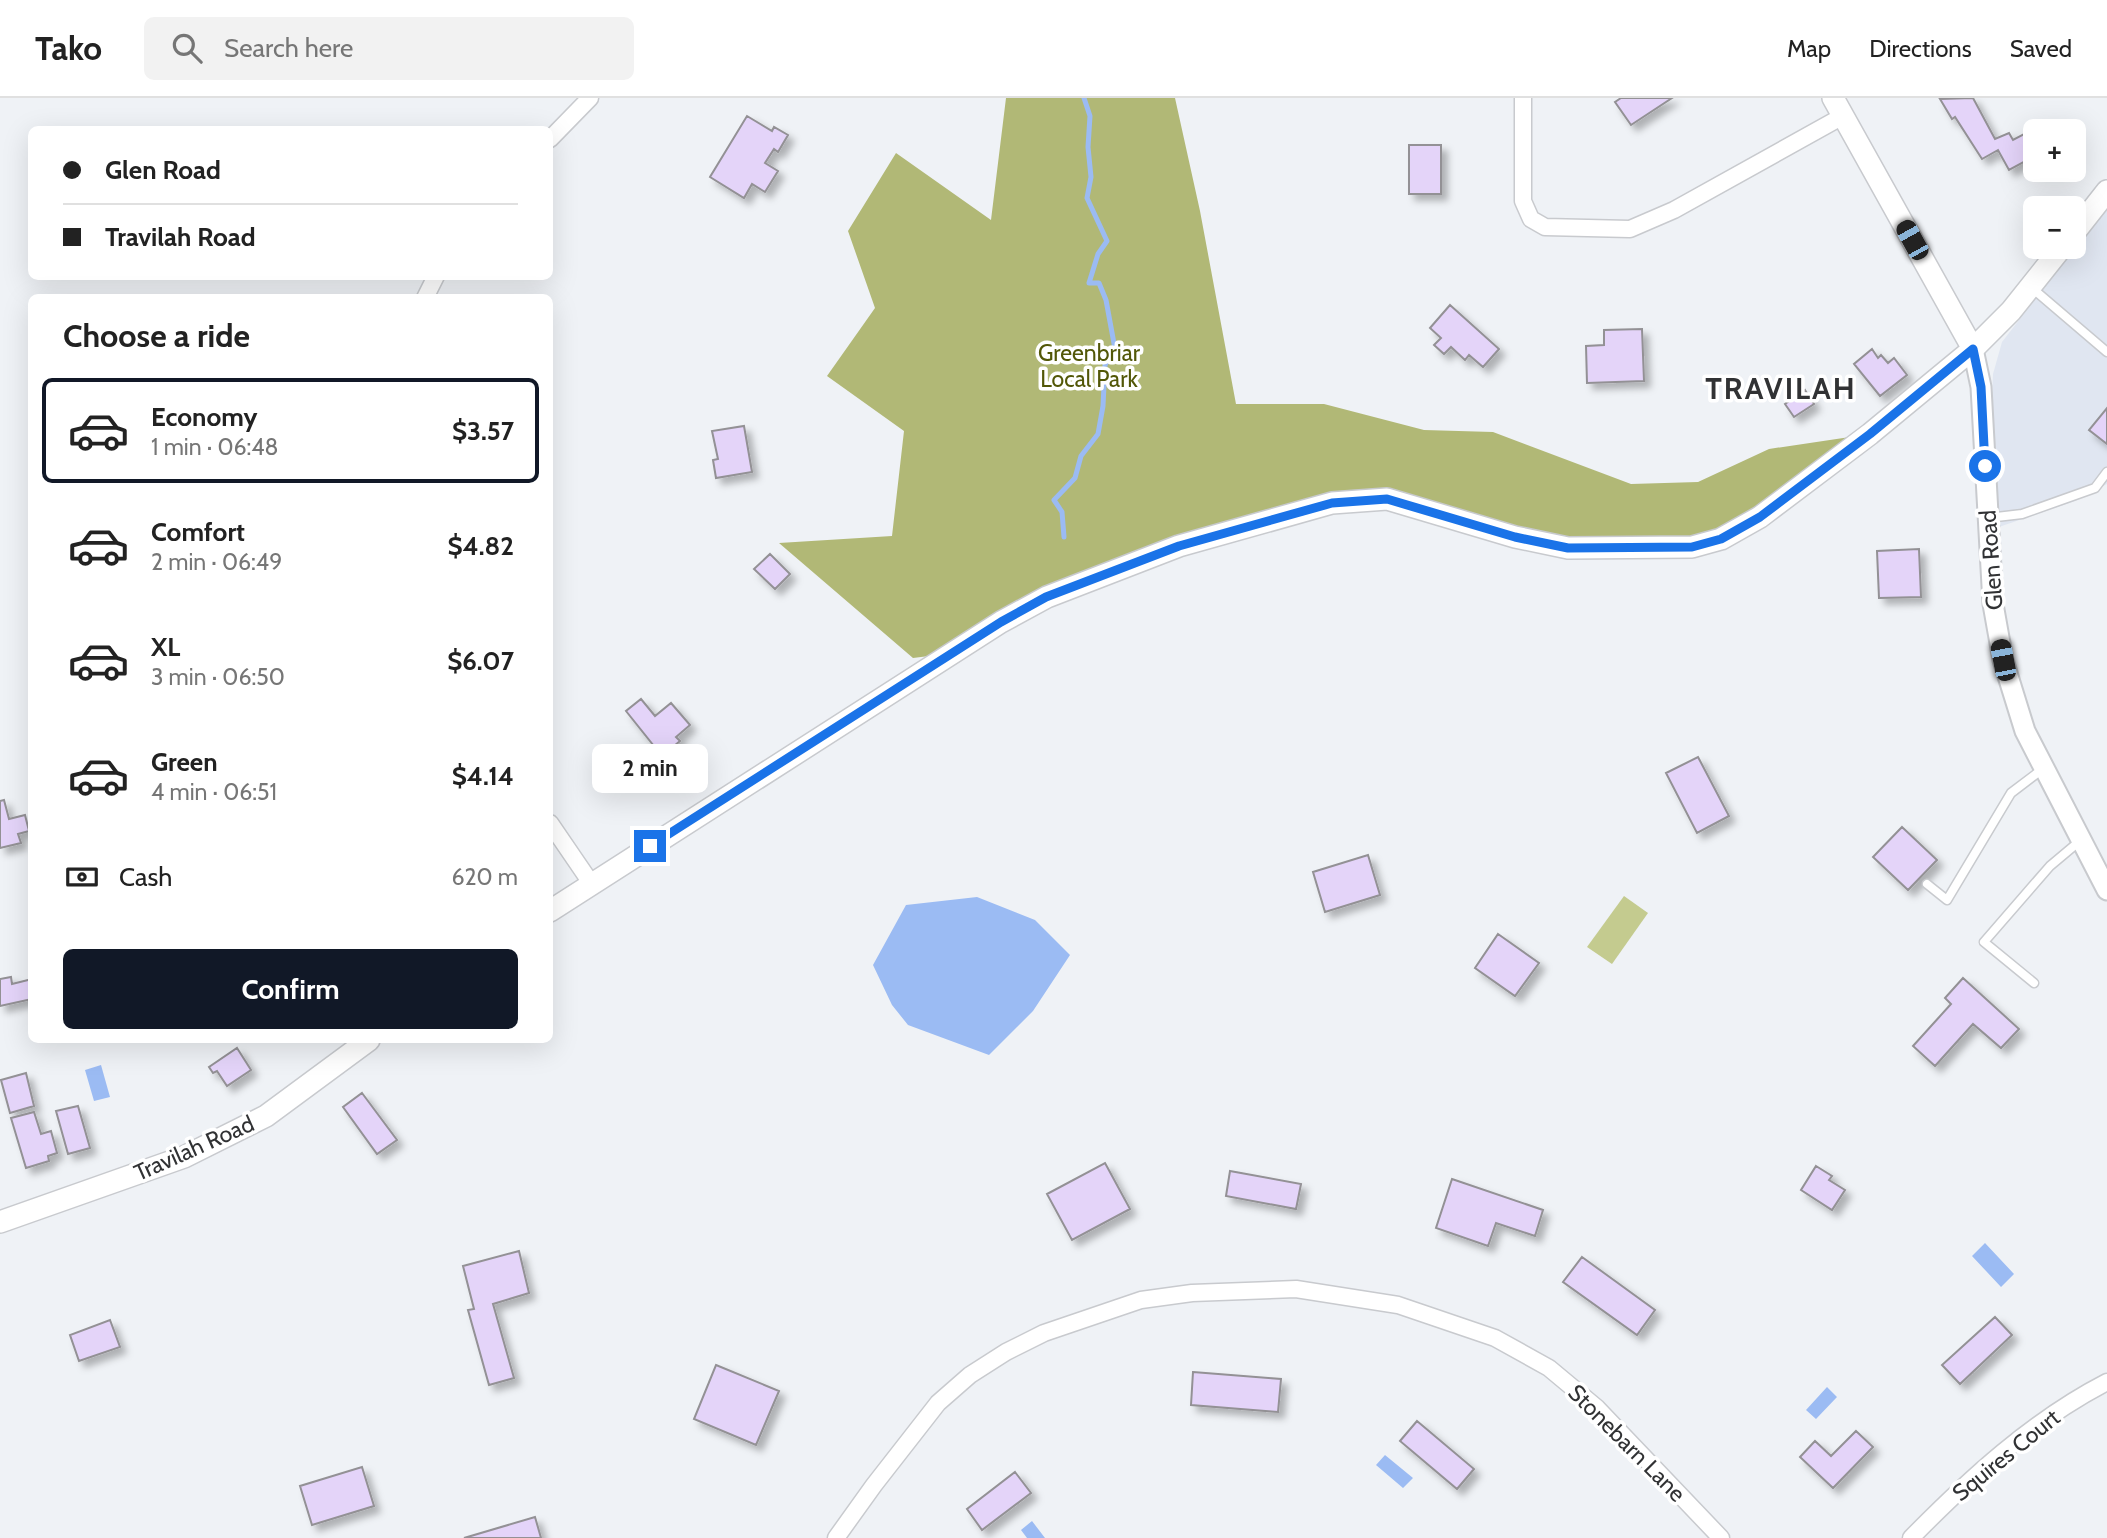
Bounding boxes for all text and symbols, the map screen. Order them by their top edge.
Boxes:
search box [144,17,634,80]
text: Tako [35,28,102,68]
icon: search [168,29,206,67]
text: Search here [224,32,353,64]
text: Map [1787,34,1831,63]
text: Directions [1869,34,1972,63]
text: Saved [2010,34,2072,63]
map controls [2023,119,2086,259]
button: + [2023,119,2086,182]
text: Glen Road [105,154,221,186]
button: − [2023,196,2086,259]
car [1893,217,1932,263]
text: Travilah Road [105,221,256,253]
text: Choose a ride [63,316,250,355]
park label: Greenbriar Local Park [1038,339,1141,393]
district label: TRAVILAH [1705,370,1857,407]
icon: car [67,399,130,462]
text: Economy [151,401,257,433]
text: $3.57 [452,415,514,447]
text: 1 min · 06:48 [151,433,279,461]
route start [1969,450,2001,482]
street label: Glen Road [1974,509,2008,611]
icon: car [67,514,130,577]
text: Comfort [151,516,245,548]
text: $4.82 [448,530,514,562]
text: 2 min · 06:49 [151,548,282,576]
icon: car [67,629,130,692]
text: XL [151,631,180,663]
car [1989,637,2018,683]
text: $6.07 [447,645,514,677]
text: 3 min · 06:50 [151,663,285,691]
icon: car [67,744,130,807]
callout: 2 min [592,744,708,794]
text: Green [151,746,218,778]
text: 2 min [622,754,678,782]
text: $4.14 [452,760,514,792]
text: 4 min · 06:51 [151,778,277,806]
route end [634,830,666,862]
icon: cash [63,858,101,896]
text: Cash [119,861,172,893]
text: 620 m [451,863,518,891]
button: Confirm [63,949,518,1029]
street label: Travilah Road [130,1109,258,1187]
street label: Stonebarn Lane [1563,1379,1692,1508]
street label: Squires Court [1947,1403,2066,1507]

